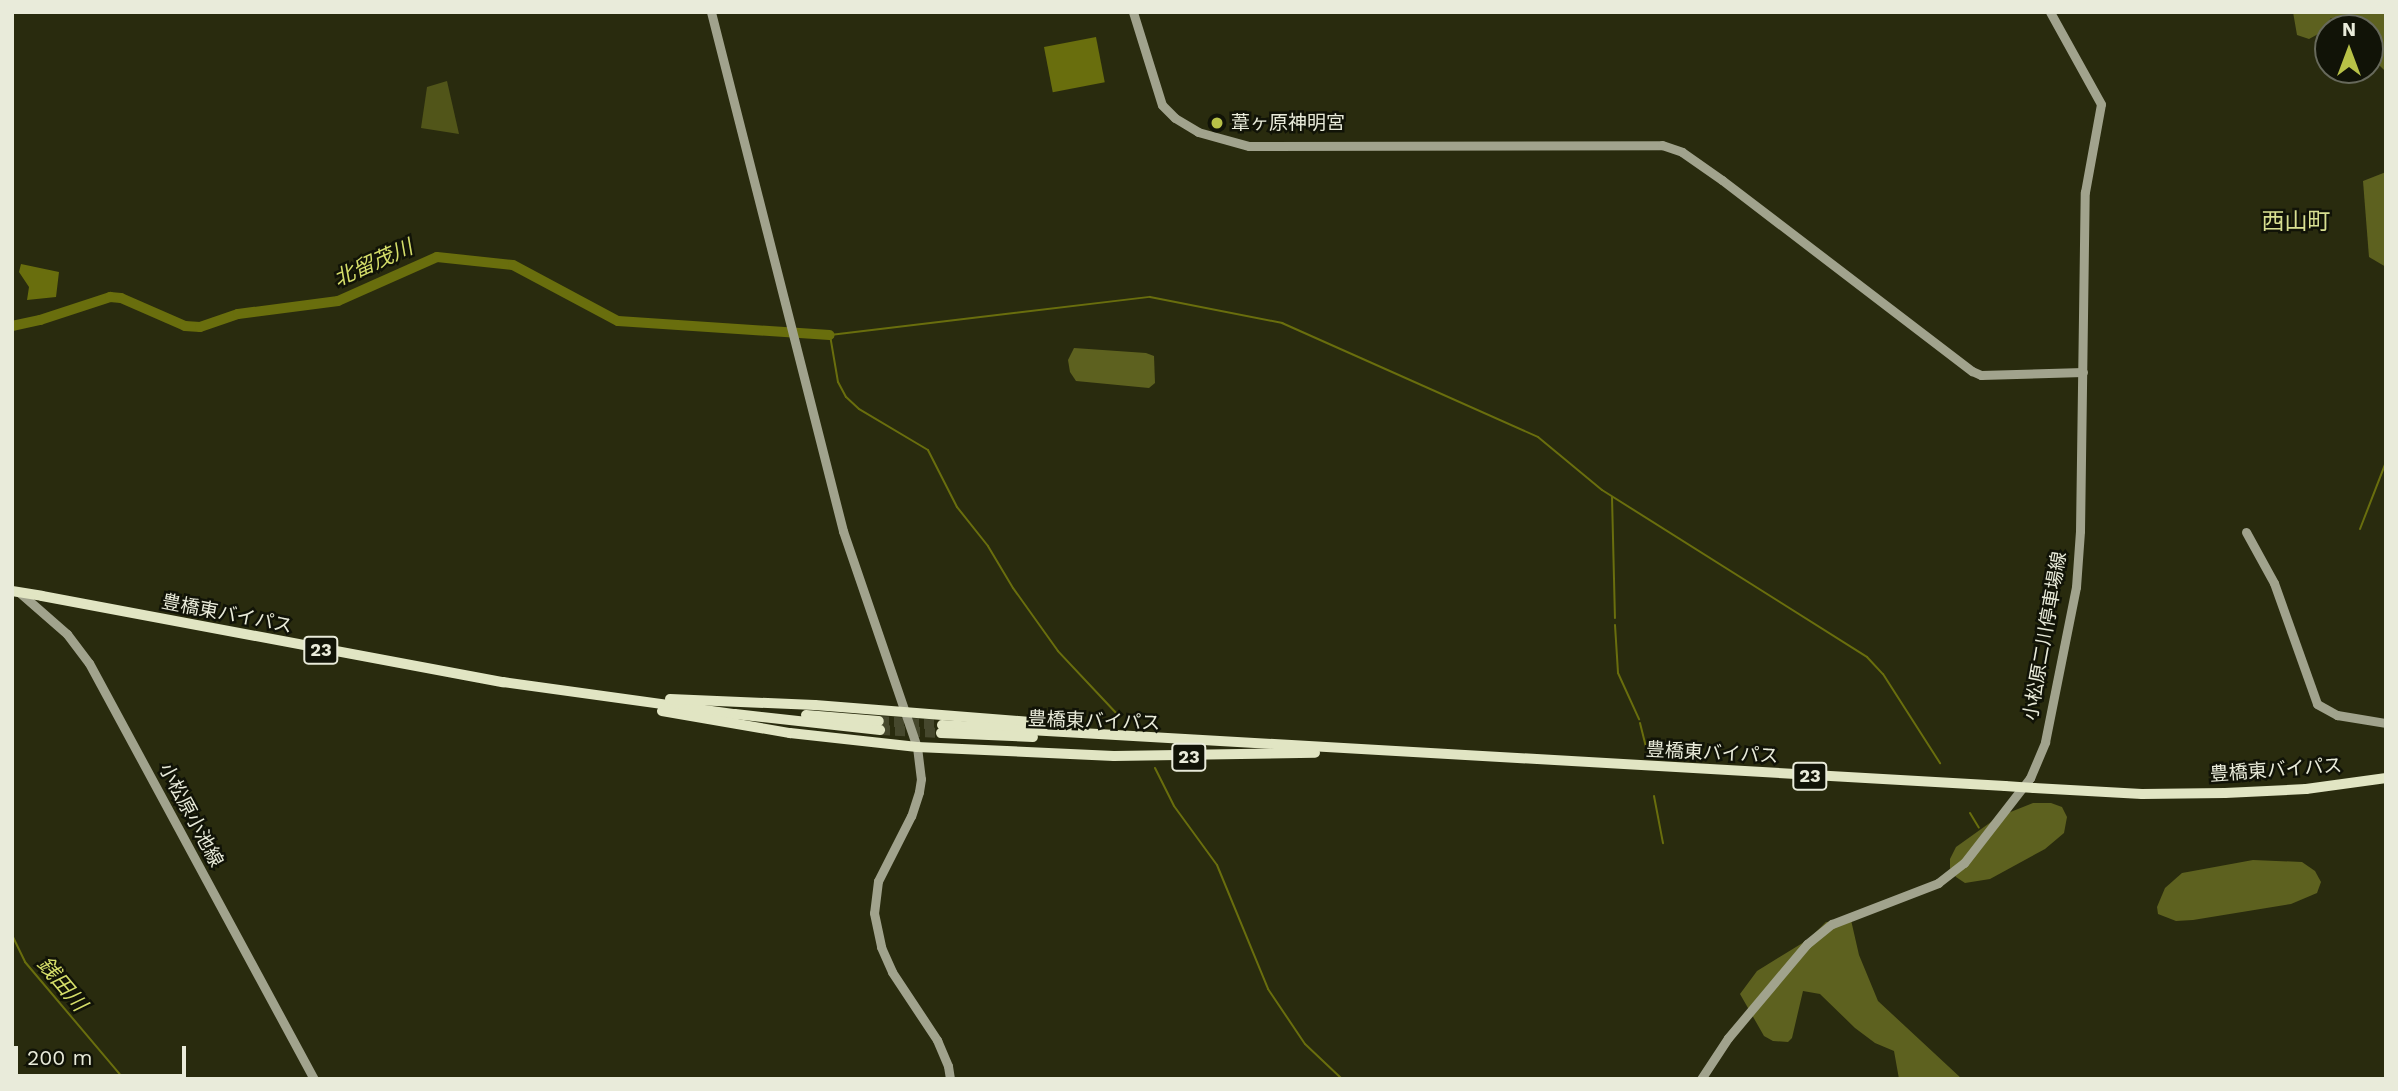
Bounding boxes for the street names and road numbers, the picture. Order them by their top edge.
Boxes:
street label: 小松原二川停車場線 [2019,550,2071,722]
street label: 豊橋東バイパス [160,590,294,638]
road number: 23 [302,636,340,664]
street label: 豊橋東バイパス [1027,707,1161,735]
street label: 豊橋東バイパス [1645,738,1779,768]
road number: 23 [1170,742,1208,772]
street label: 豊橋東バイパス [2209,754,2343,786]
street label: 小松原小池線 [154,759,228,871]
road number: 23 [1791,762,1829,790]

